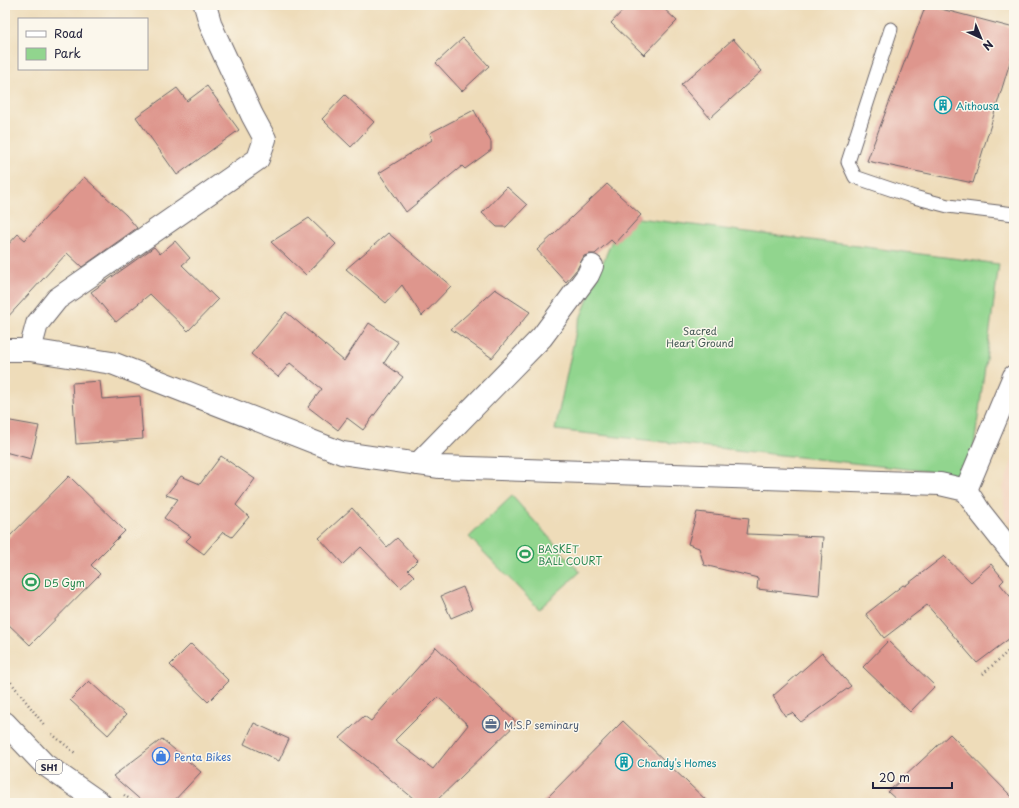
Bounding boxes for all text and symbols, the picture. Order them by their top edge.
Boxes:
legend [18,18,148,70]
north arrow [961,18,1001,58]
text: Road [54,24,83,42]
text: N [979,36,997,55]
text: Park [54,44,81,62]
building icon: Aithousa [933,95,953,115]
place label: Aithousa [956,98,1000,113]
park label: Sacred Heart Ground [666,323,734,350]
place label: BASKET BALL COURT [538,541,602,568]
sports icon: BASKET BALL COURT [515,544,535,564]
sports icon: D5 Gym [21,572,41,592]
place label: D5 Gym [44,575,85,590]
office icon: M.S.P seminary [481,714,501,734]
place label: M.S.P seminary [504,717,579,732]
shop icon: Penta Bikes [151,746,171,766]
place label: Penta Bikes [174,749,232,764]
building icon: Chandy's Homes [614,752,634,772]
place label: Chandy's Homes [637,755,717,770]
road number: SH1 [36,760,62,774]
scale bar [873,764,952,790]
text: 20 m [879,768,910,786]

